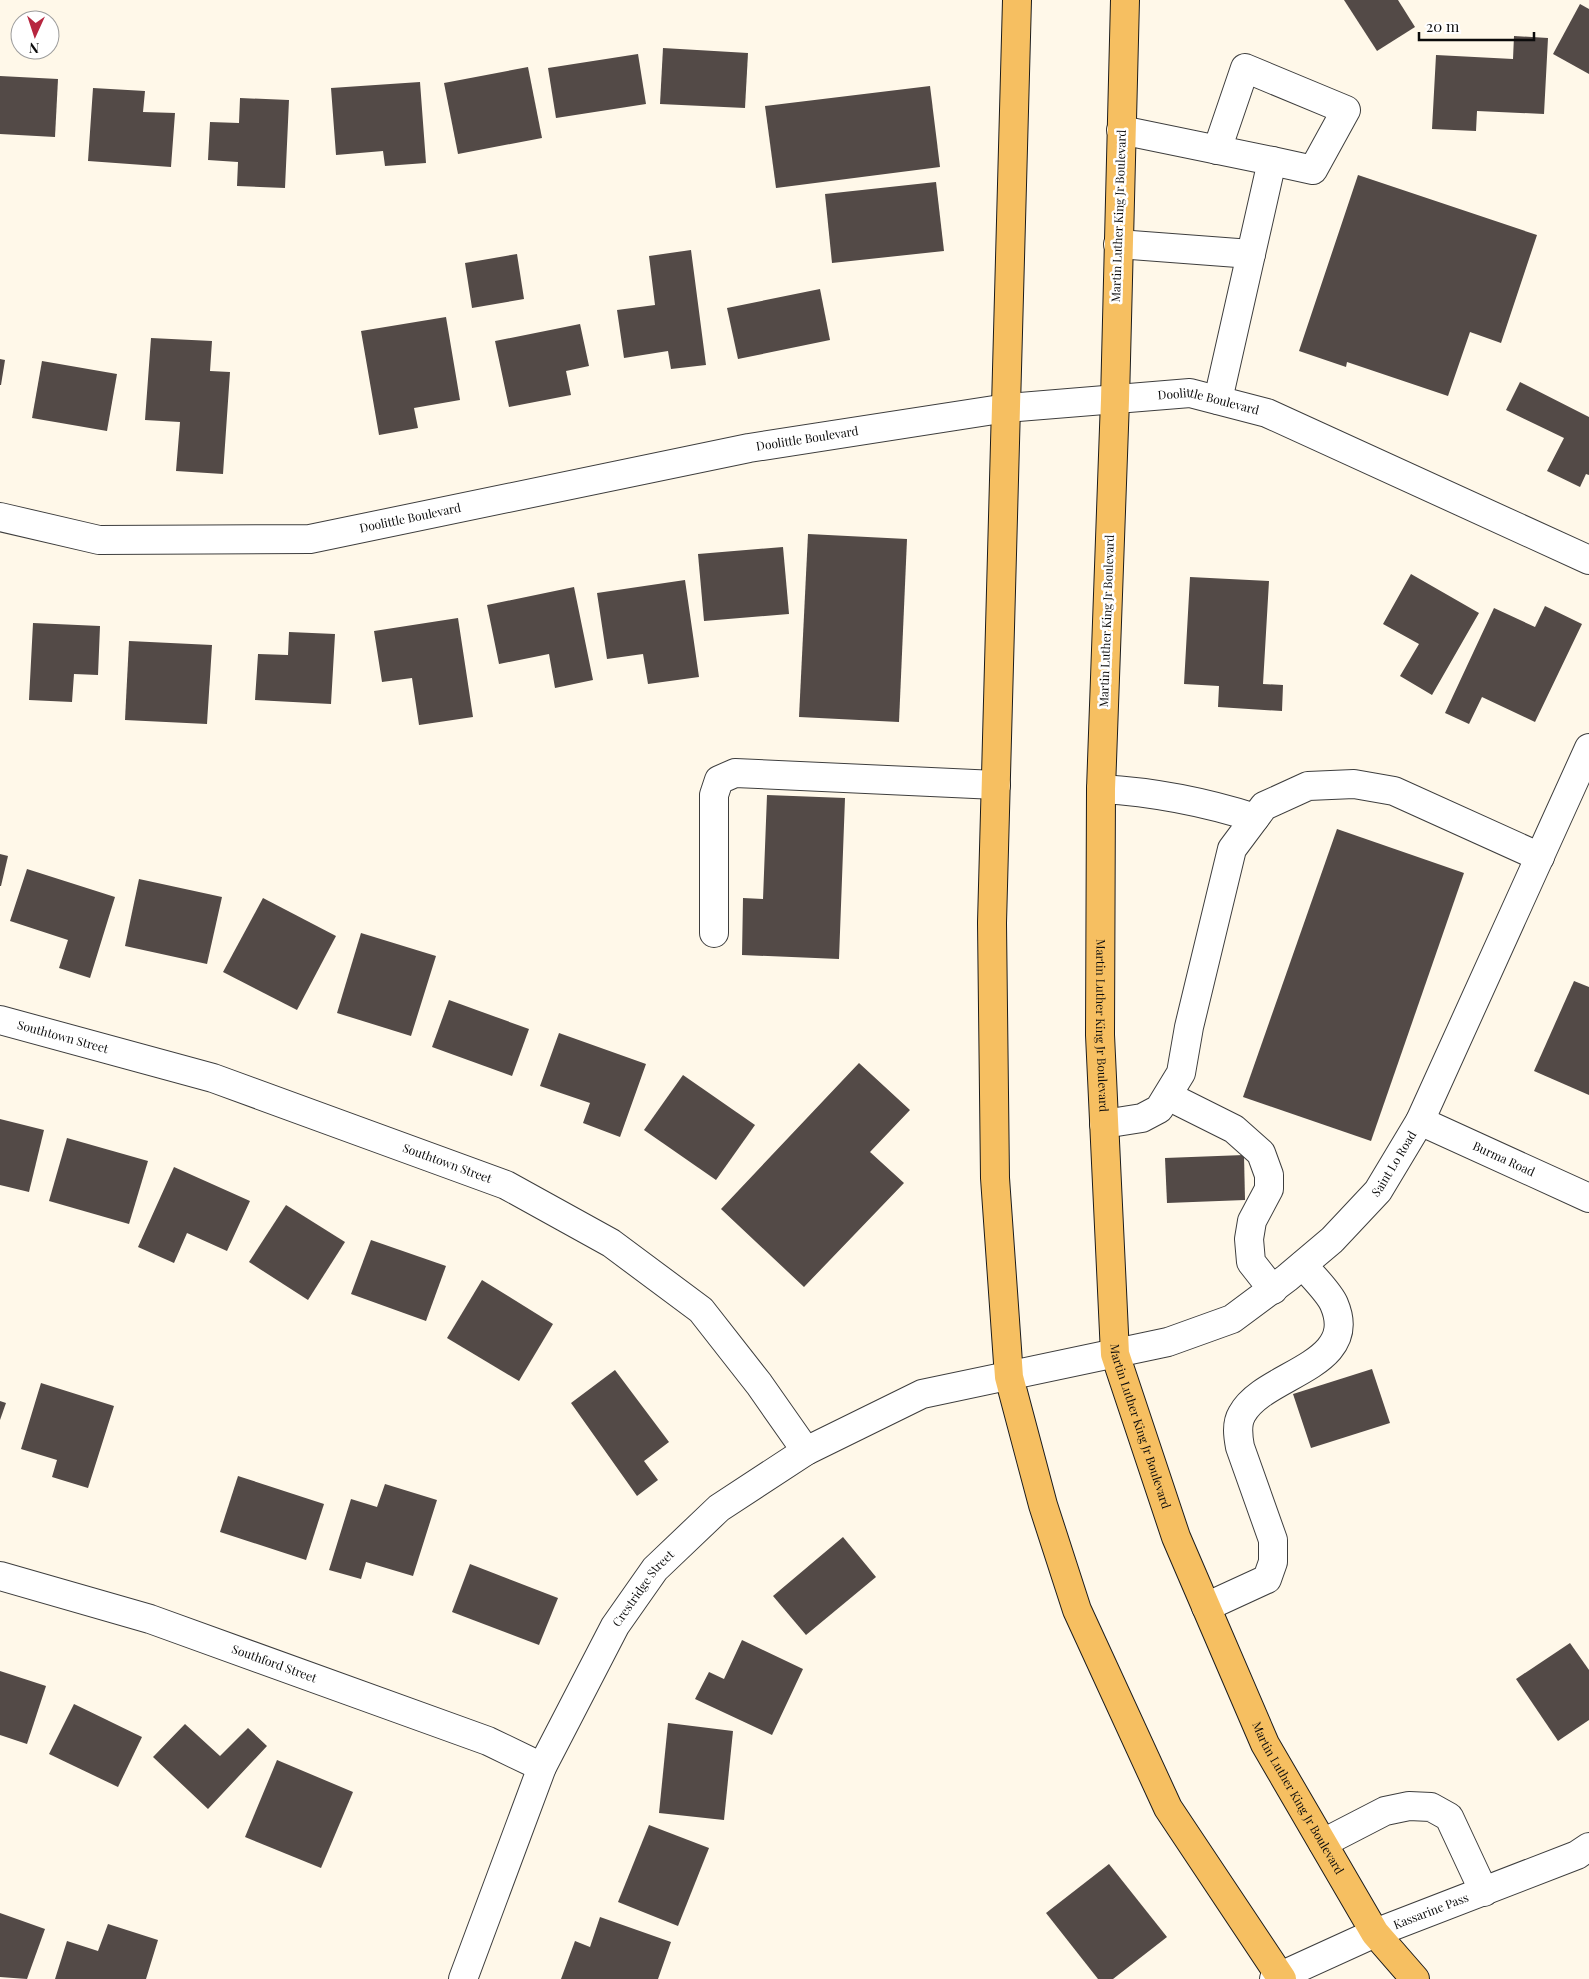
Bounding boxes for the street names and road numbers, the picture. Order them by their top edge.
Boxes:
street label: Martin Luther King Jr Boulevard [1107,129,1129,303]
street label: Doolittle Boulevard [1157,384,1261,418]
street label: Doolittle Boulevard [755,422,860,454]
street label: Doolittle Boulevard [358,499,462,536]
street label: Martin Luther King Jr Boulevard [1095,534,1117,708]
street label: Martin Luther King Jr Boulevard [1093,939,1113,1112]
street label: Southtown Street [16,1016,111,1056]
street label: Saint Lo Road [1368,1128,1419,1200]
street label: Burma Road [1470,1137,1538,1179]
street label: Southtown Street [401,1139,495,1186]
street label: Martin Luther King Jr Boulevard [1108,1343,1175,1511]
street label: Crestridge Street [608,1546,677,1629]
street label: Southford Street [230,1640,320,1686]
street label: Martin Luther King Jr Boulevard [1249,1719,1348,1877]
street label: Kassarine Pass [1391,1889,1471,1932]

